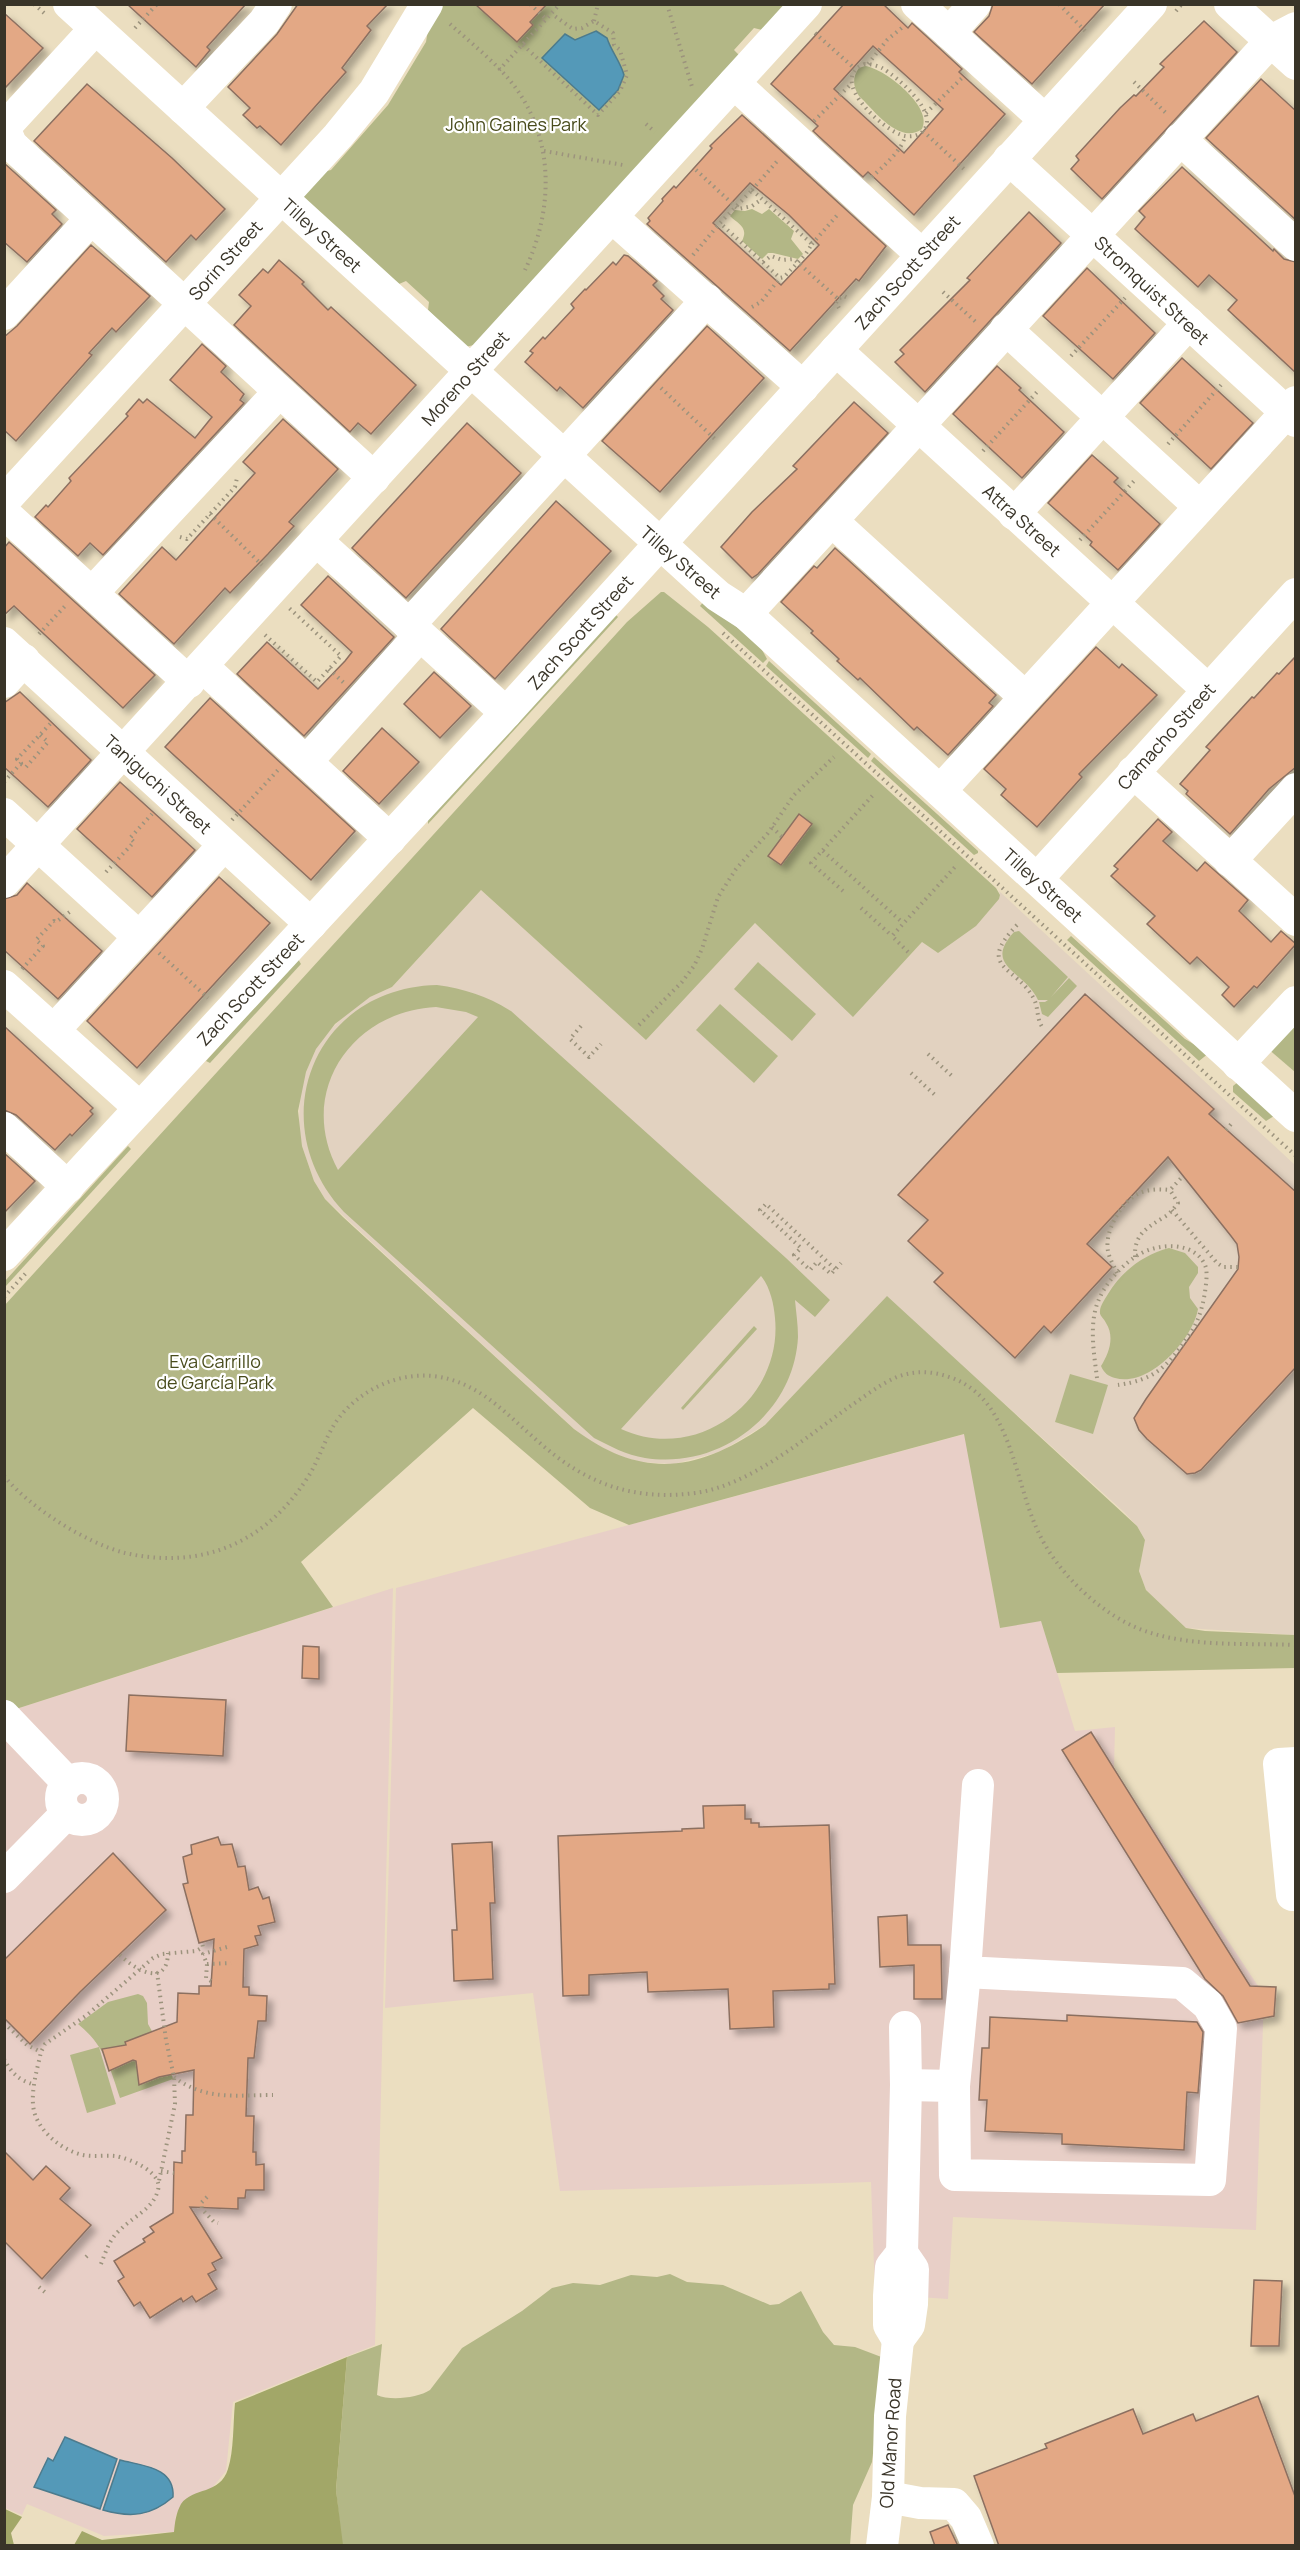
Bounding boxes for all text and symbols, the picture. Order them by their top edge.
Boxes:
park label: John Gaines Park [446,112,588,136]
street label: Tilley Street [277,193,367,277]
street label: Zach Scott Street [849,210,965,334]
street label: Sorin Street [183,215,267,305]
street label: Stromquist Street [1089,230,1215,350]
street label: Moreno Street [416,325,514,431]
street label: Attra Street [978,479,1066,561]
street label: Tilley Street [636,520,726,604]
street label: Zach Scott Street [522,570,638,694]
street label: Camacho Street [1112,677,1220,795]
street label: Taniguchi Street [99,729,217,839]
street label: Tilley Street [998,843,1088,927]
street label: Zach Scott Street [191,927,309,1051]
park label: Eva Carrillo de García Park [156,1349,275,1394]
street label: Old Manor Road [873,2377,907,2509]

